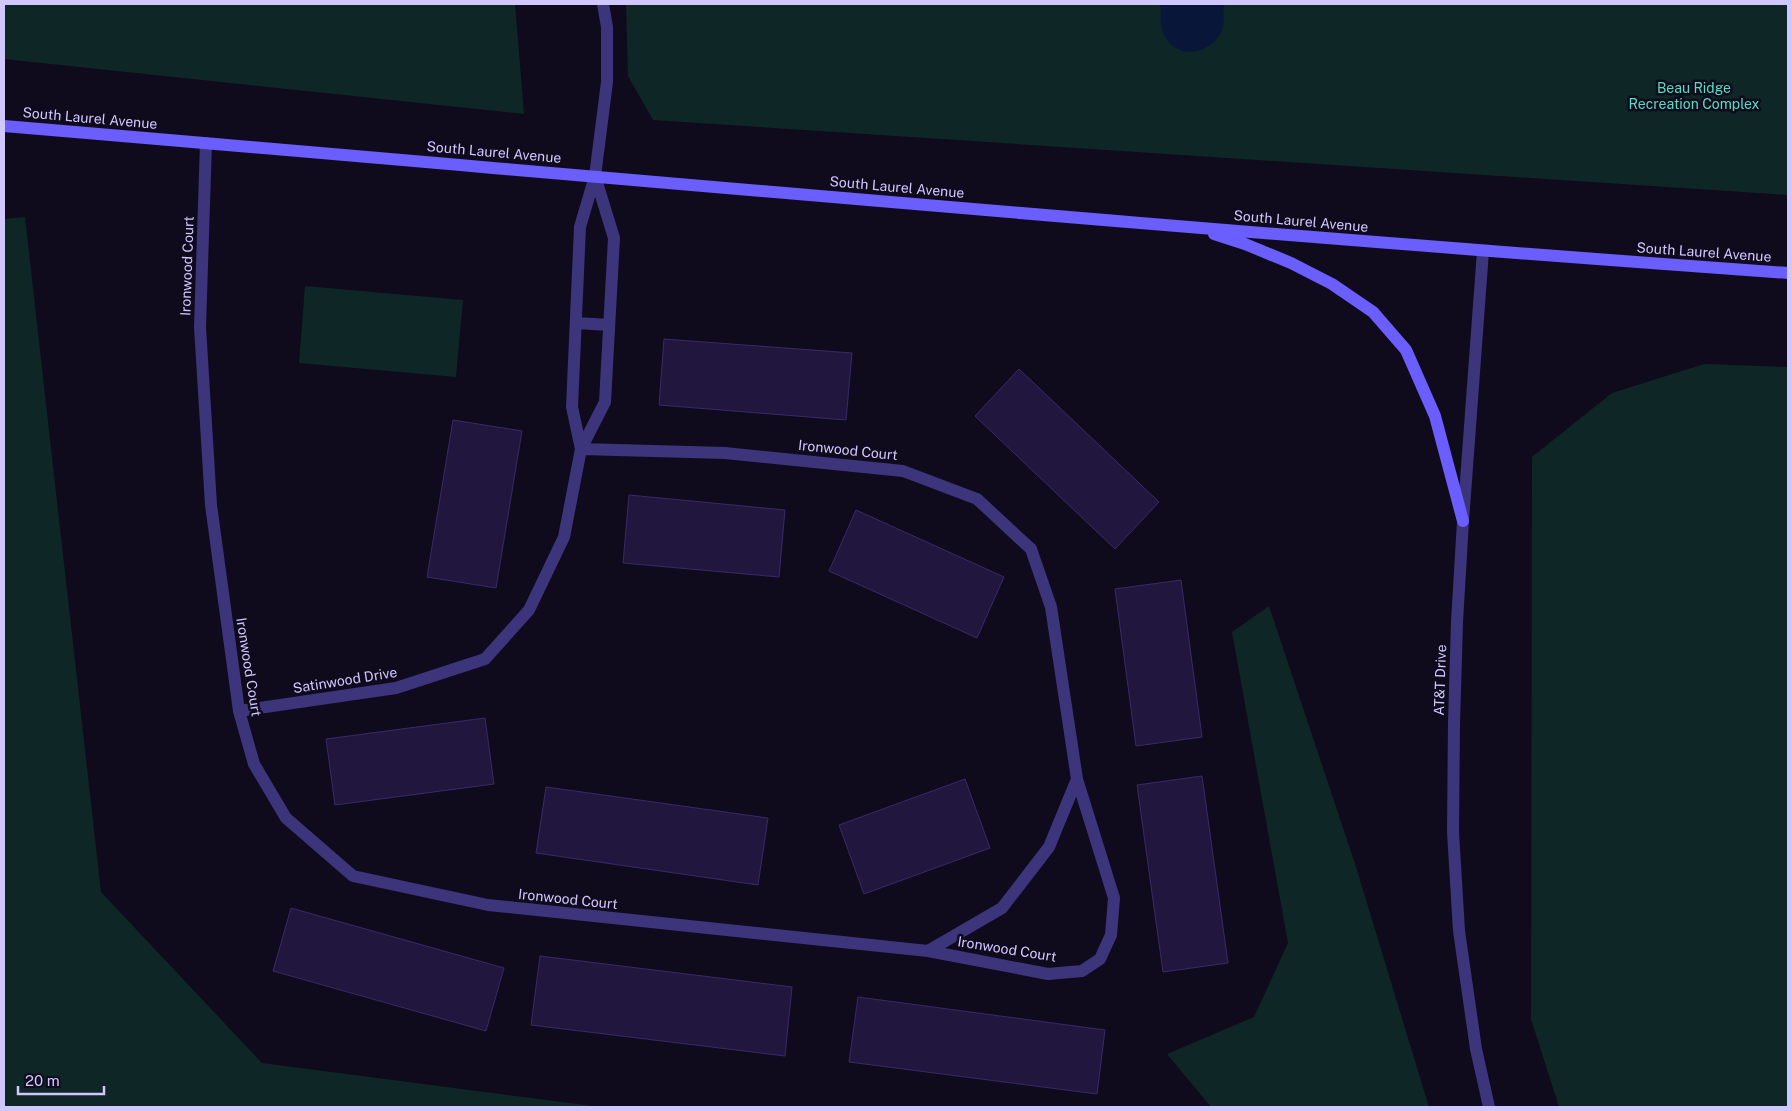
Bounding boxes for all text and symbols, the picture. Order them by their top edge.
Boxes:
park label: Beau Ridge Recreation Complex [1629,80,1760,112]
street label: South Laurel Avenue [22,104,158,132]
street label: South Laurel Avenue [426,138,562,166]
street label: South Laurel Avenue [829,173,965,201]
street label: South Laurel Avenue [1233,207,1369,235]
street label: Ironwood Court [177,216,197,316]
street label: South Laurel Avenue [1636,239,1772,265]
street label: Ironwood Court [797,437,899,463]
street label: Ironwood Court [233,616,265,718]
street label: AT&T Drive [1431,644,1449,716]
street label: Satinwood Drive [292,664,398,696]
street label: Ironwood Court [517,886,619,912]
street label: Ironwood Court [956,933,1058,965]
scale bar [18,1064,104,1096]
text: 20 m [25,1072,60,1089]

